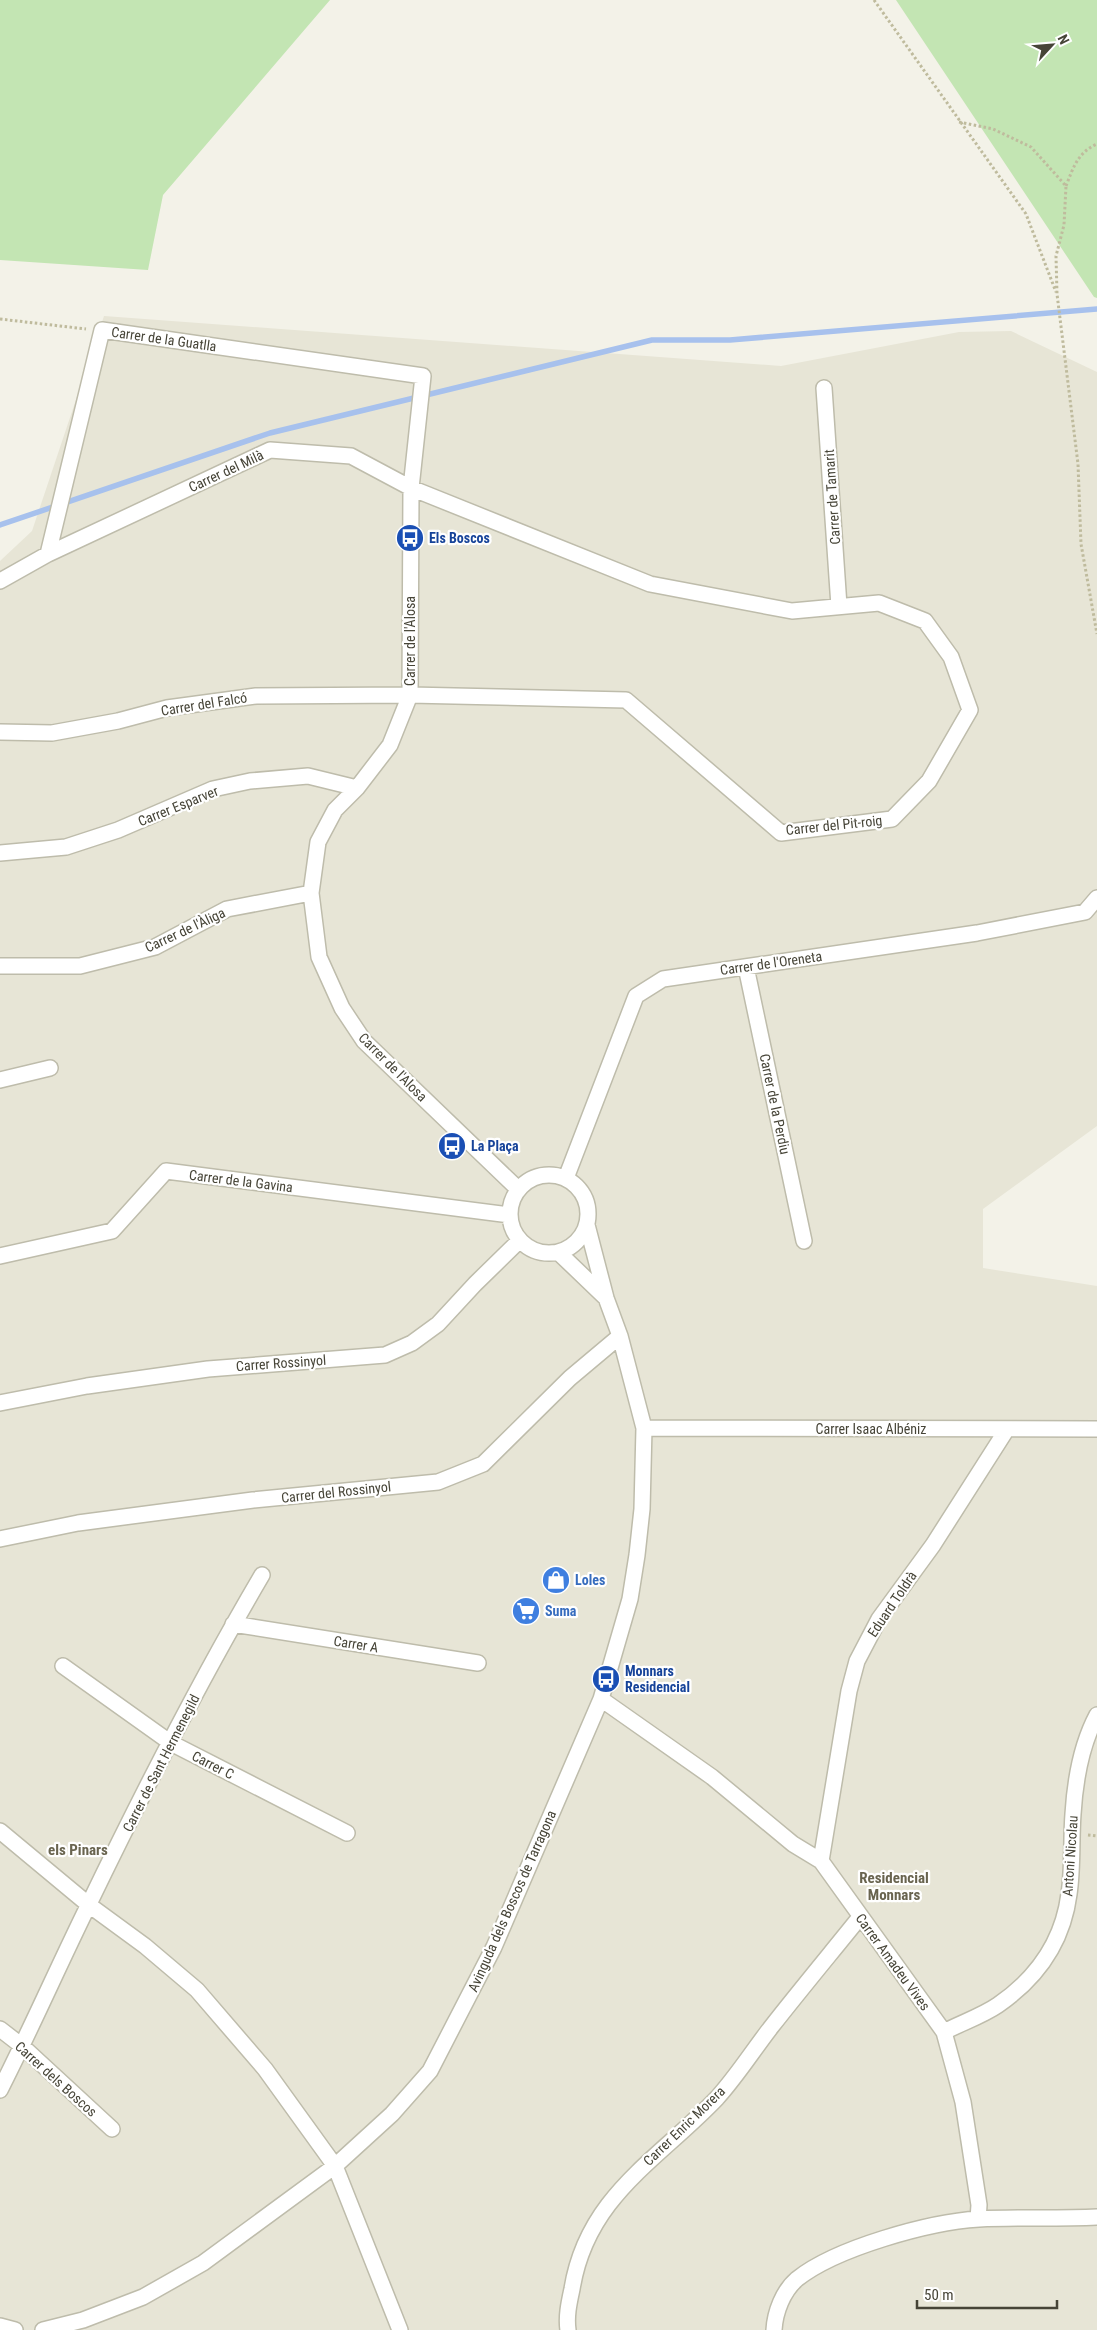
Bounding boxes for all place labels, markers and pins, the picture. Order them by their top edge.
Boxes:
bus stop icon: Els Boscos [395,523,425,553]
place label: Els Boscos [429,530,490,546]
bus stop icon: La Plaça [437,1131,467,1161]
place label: La Plaça [471,1138,519,1154]
shop icon: Loles [541,1565,571,1595]
place label: Loles [575,1572,605,1588]
supermarket icon: Suma [511,1596,541,1626]
place label: Suma [545,1603,577,1619]
place label: Monnars Residencial [625,1663,690,1695]
bus stop icon: Monnars Residencial [591,1664,621,1694]

